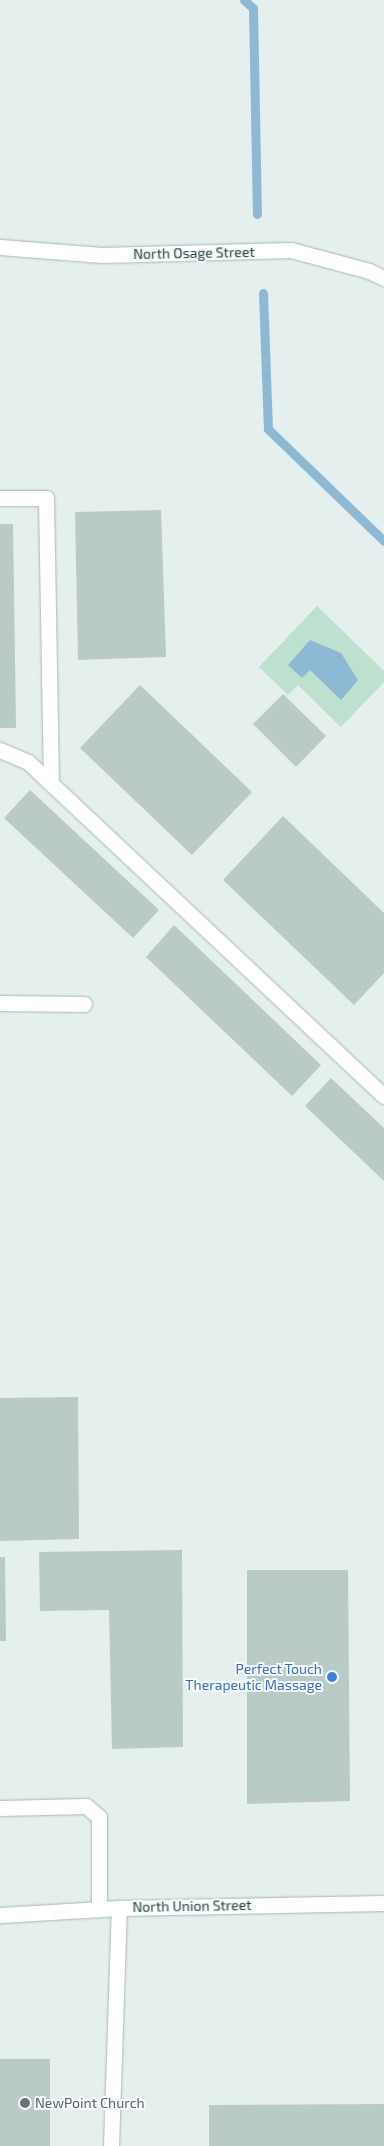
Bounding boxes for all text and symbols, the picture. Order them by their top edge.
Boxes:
street label: North Osage Street [133,244,255,262]
place label: Perfect Touch Therapeutic Massage [185,1661,322,1694]
marker: Perfect Touch Therapeutic Massage [326,1671,338,1683]
street label: North Union Street [132,1897,252,1915]
place label: NewPoint Church [35,2095,145,2111]
marker: NewPoint Church [19,2097,31,2109]

